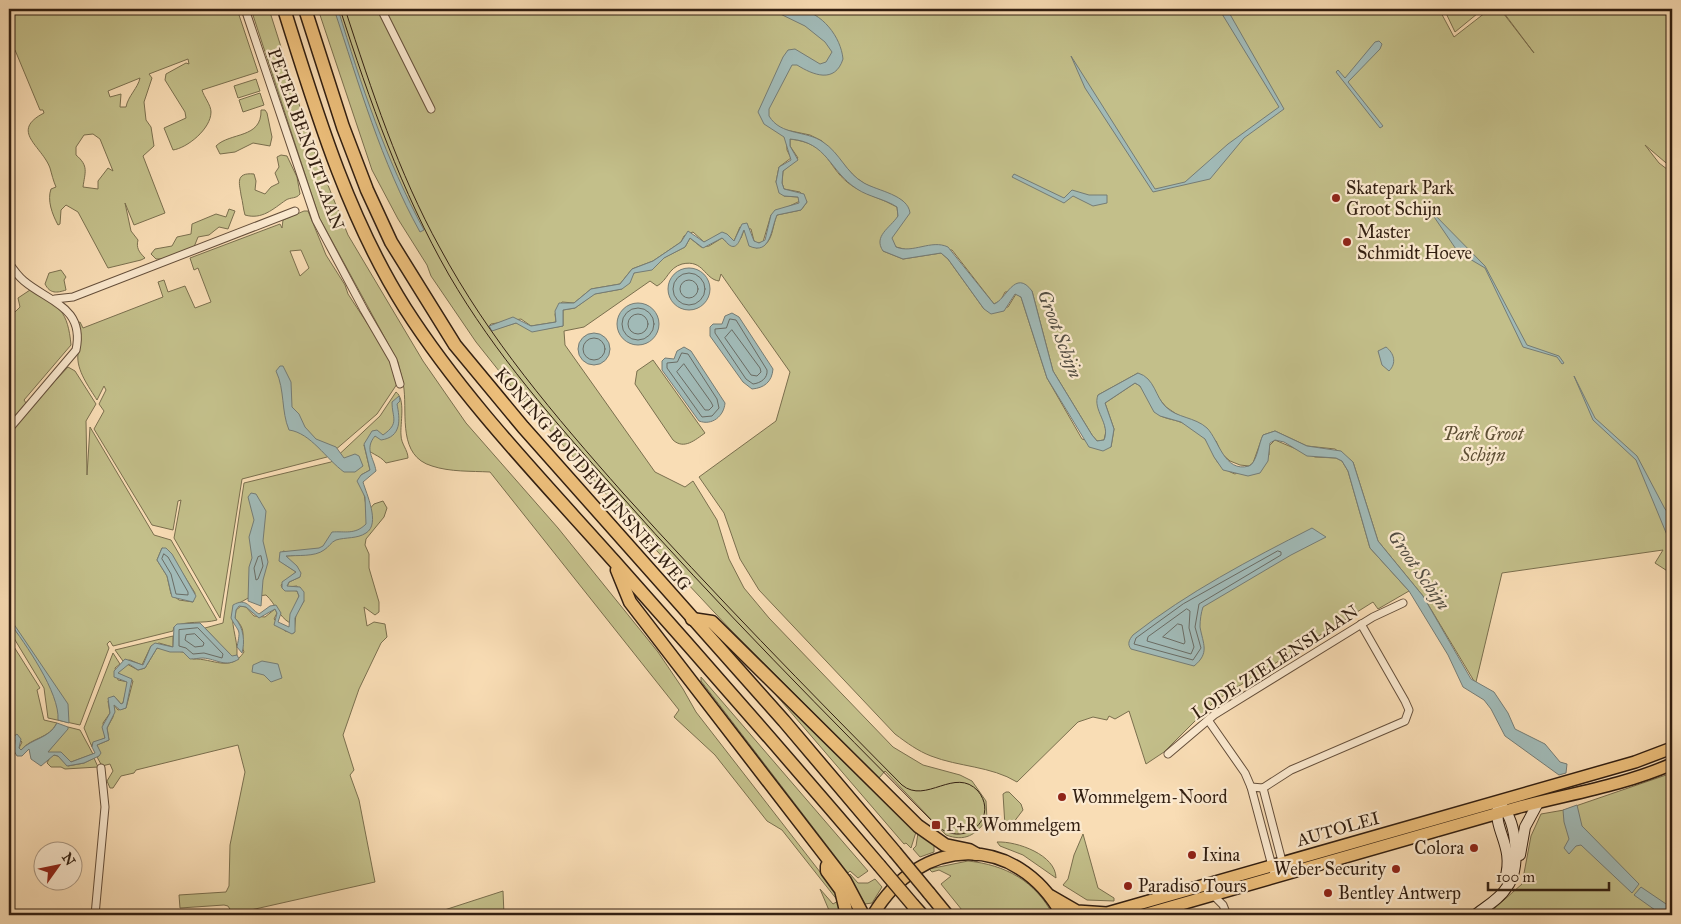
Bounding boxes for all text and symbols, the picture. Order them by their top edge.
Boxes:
street label: PETER BENOITLAAN [263,45,349,233]
place label: Skatepark Park Groot Schijn [1346,177,1455,220]
marker: Skatepark Park Groot Schijn [1330,192,1342,204]
place label: Master Schmidt Hoeve [1357,221,1472,264]
marker: Master Schmidt Hoeve [1341,236,1353,248]
water label: Groot Schijn [1033,287,1087,381]
street label: KONING BOUDEWIJNSNELWEG [489,363,696,596]
park label: Park Groot Schijn [1443,423,1525,466]
water label: Groot Schijn [1383,525,1455,615]
street label: LODE ZIELENSLAAN [1187,600,1363,724]
place label: Wommelgem-Noord [1072,786,1227,809]
marker: Wommelgem-Noord [1056,791,1068,803]
street label: AUTOLEI [1293,807,1382,852]
place label: P+R Wommelgem [946,814,1081,837]
marker: P+R Wommelgem [930,819,942,831]
place label: Colora [1414,837,1464,859]
north arrow [32,842,82,892]
marker: Colora [1468,842,1480,854]
place label: Ixina [1202,844,1240,866]
marker: Ixina [1186,849,1198,861]
text: N [58,850,79,869]
place label: Weber Security [1274,858,1387,880]
scale bar [1488,859,1610,891]
marker: Weber Security [1390,863,1402,875]
text: 100 m [1496,868,1536,886]
place label: Paradiso Tours [1138,875,1247,897]
marker: Paradiso Tours [1122,880,1134,892]
place label: Bentley Antwerp [1338,882,1461,904]
marker: Bentley Antwerp [1322,887,1334,899]

